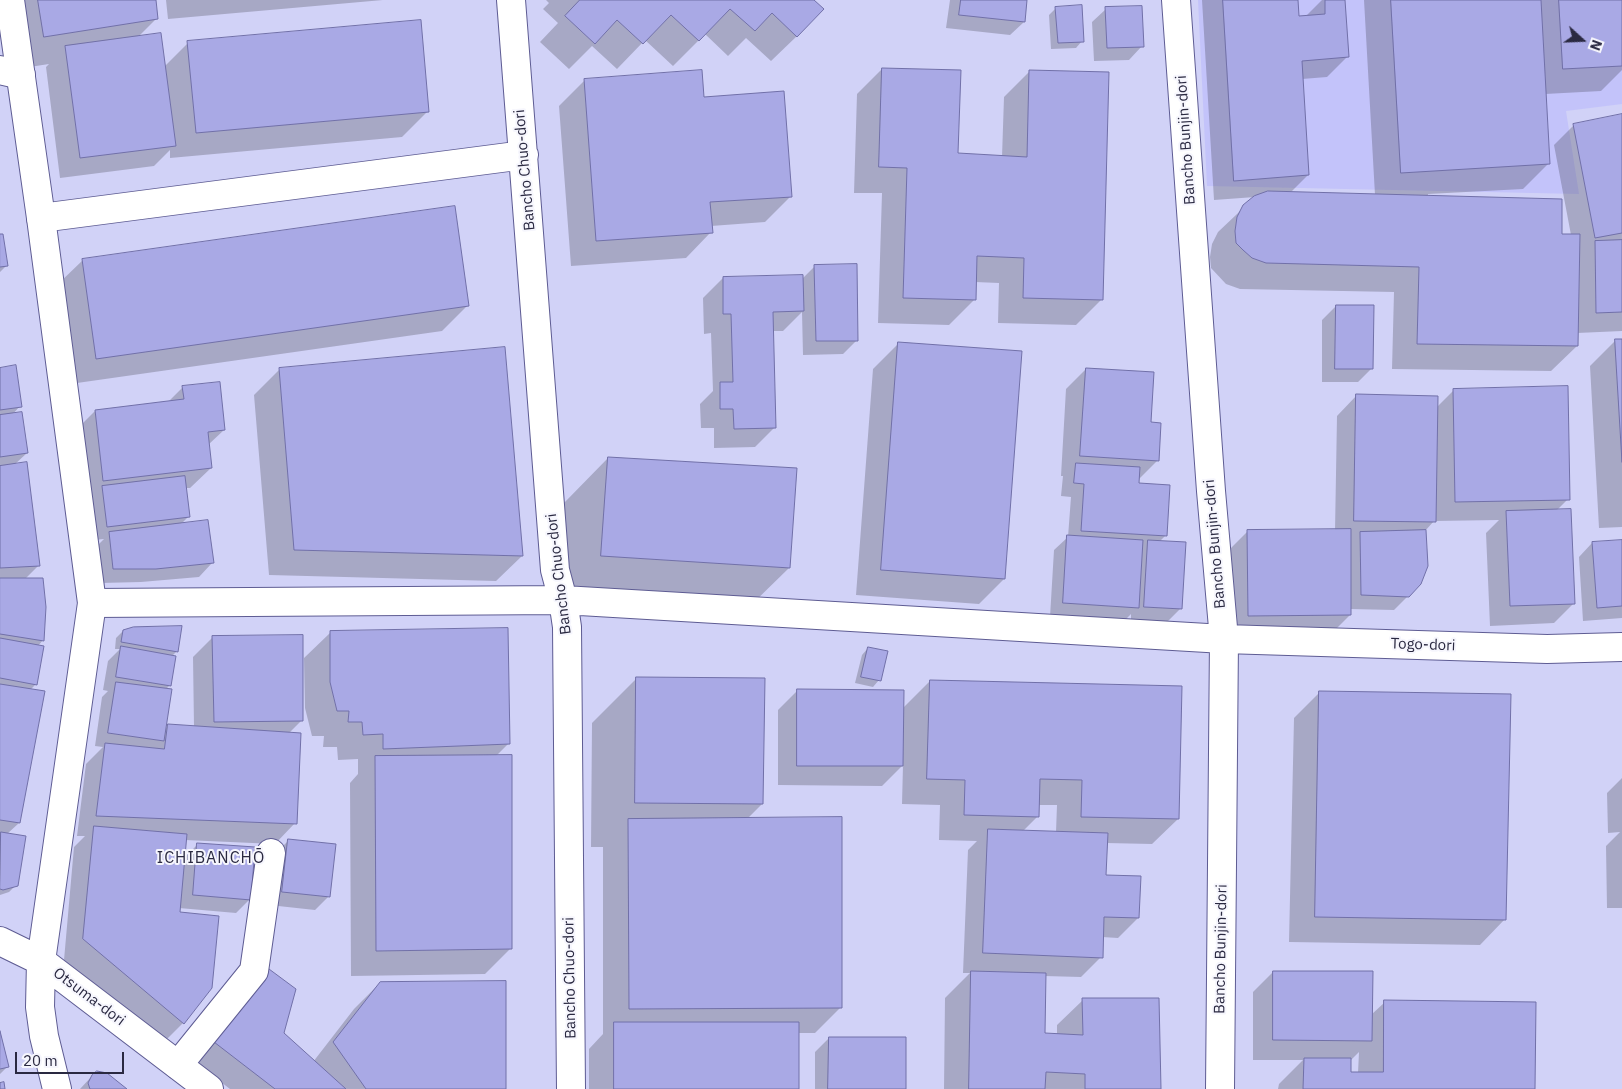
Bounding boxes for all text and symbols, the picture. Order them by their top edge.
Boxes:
north arrow [1557,15,1607,65]
text: N [1586,37,1606,53]
street label: Bancho Bunjin-dori [1172,75,1200,205]
street label: Bancho Chuo-dori [511,109,539,231]
street label: Bancho Bunjin-dori [1200,479,1230,609]
street label: Bancho Chuo-dori [543,512,575,636]
street label: Togo-dori [1390,635,1456,655]
district label: ICHIBANCHŌ [156,848,266,868]
street label: Bancho Bunjin-dori [1211,884,1231,1014]
street label: Bancho Chuo-dori [560,917,580,1039]
street label: Otsuma-dori [50,964,128,1030]
scale bar [18,1042,126,1074]
text: 20 m [23,1051,58,1070]

